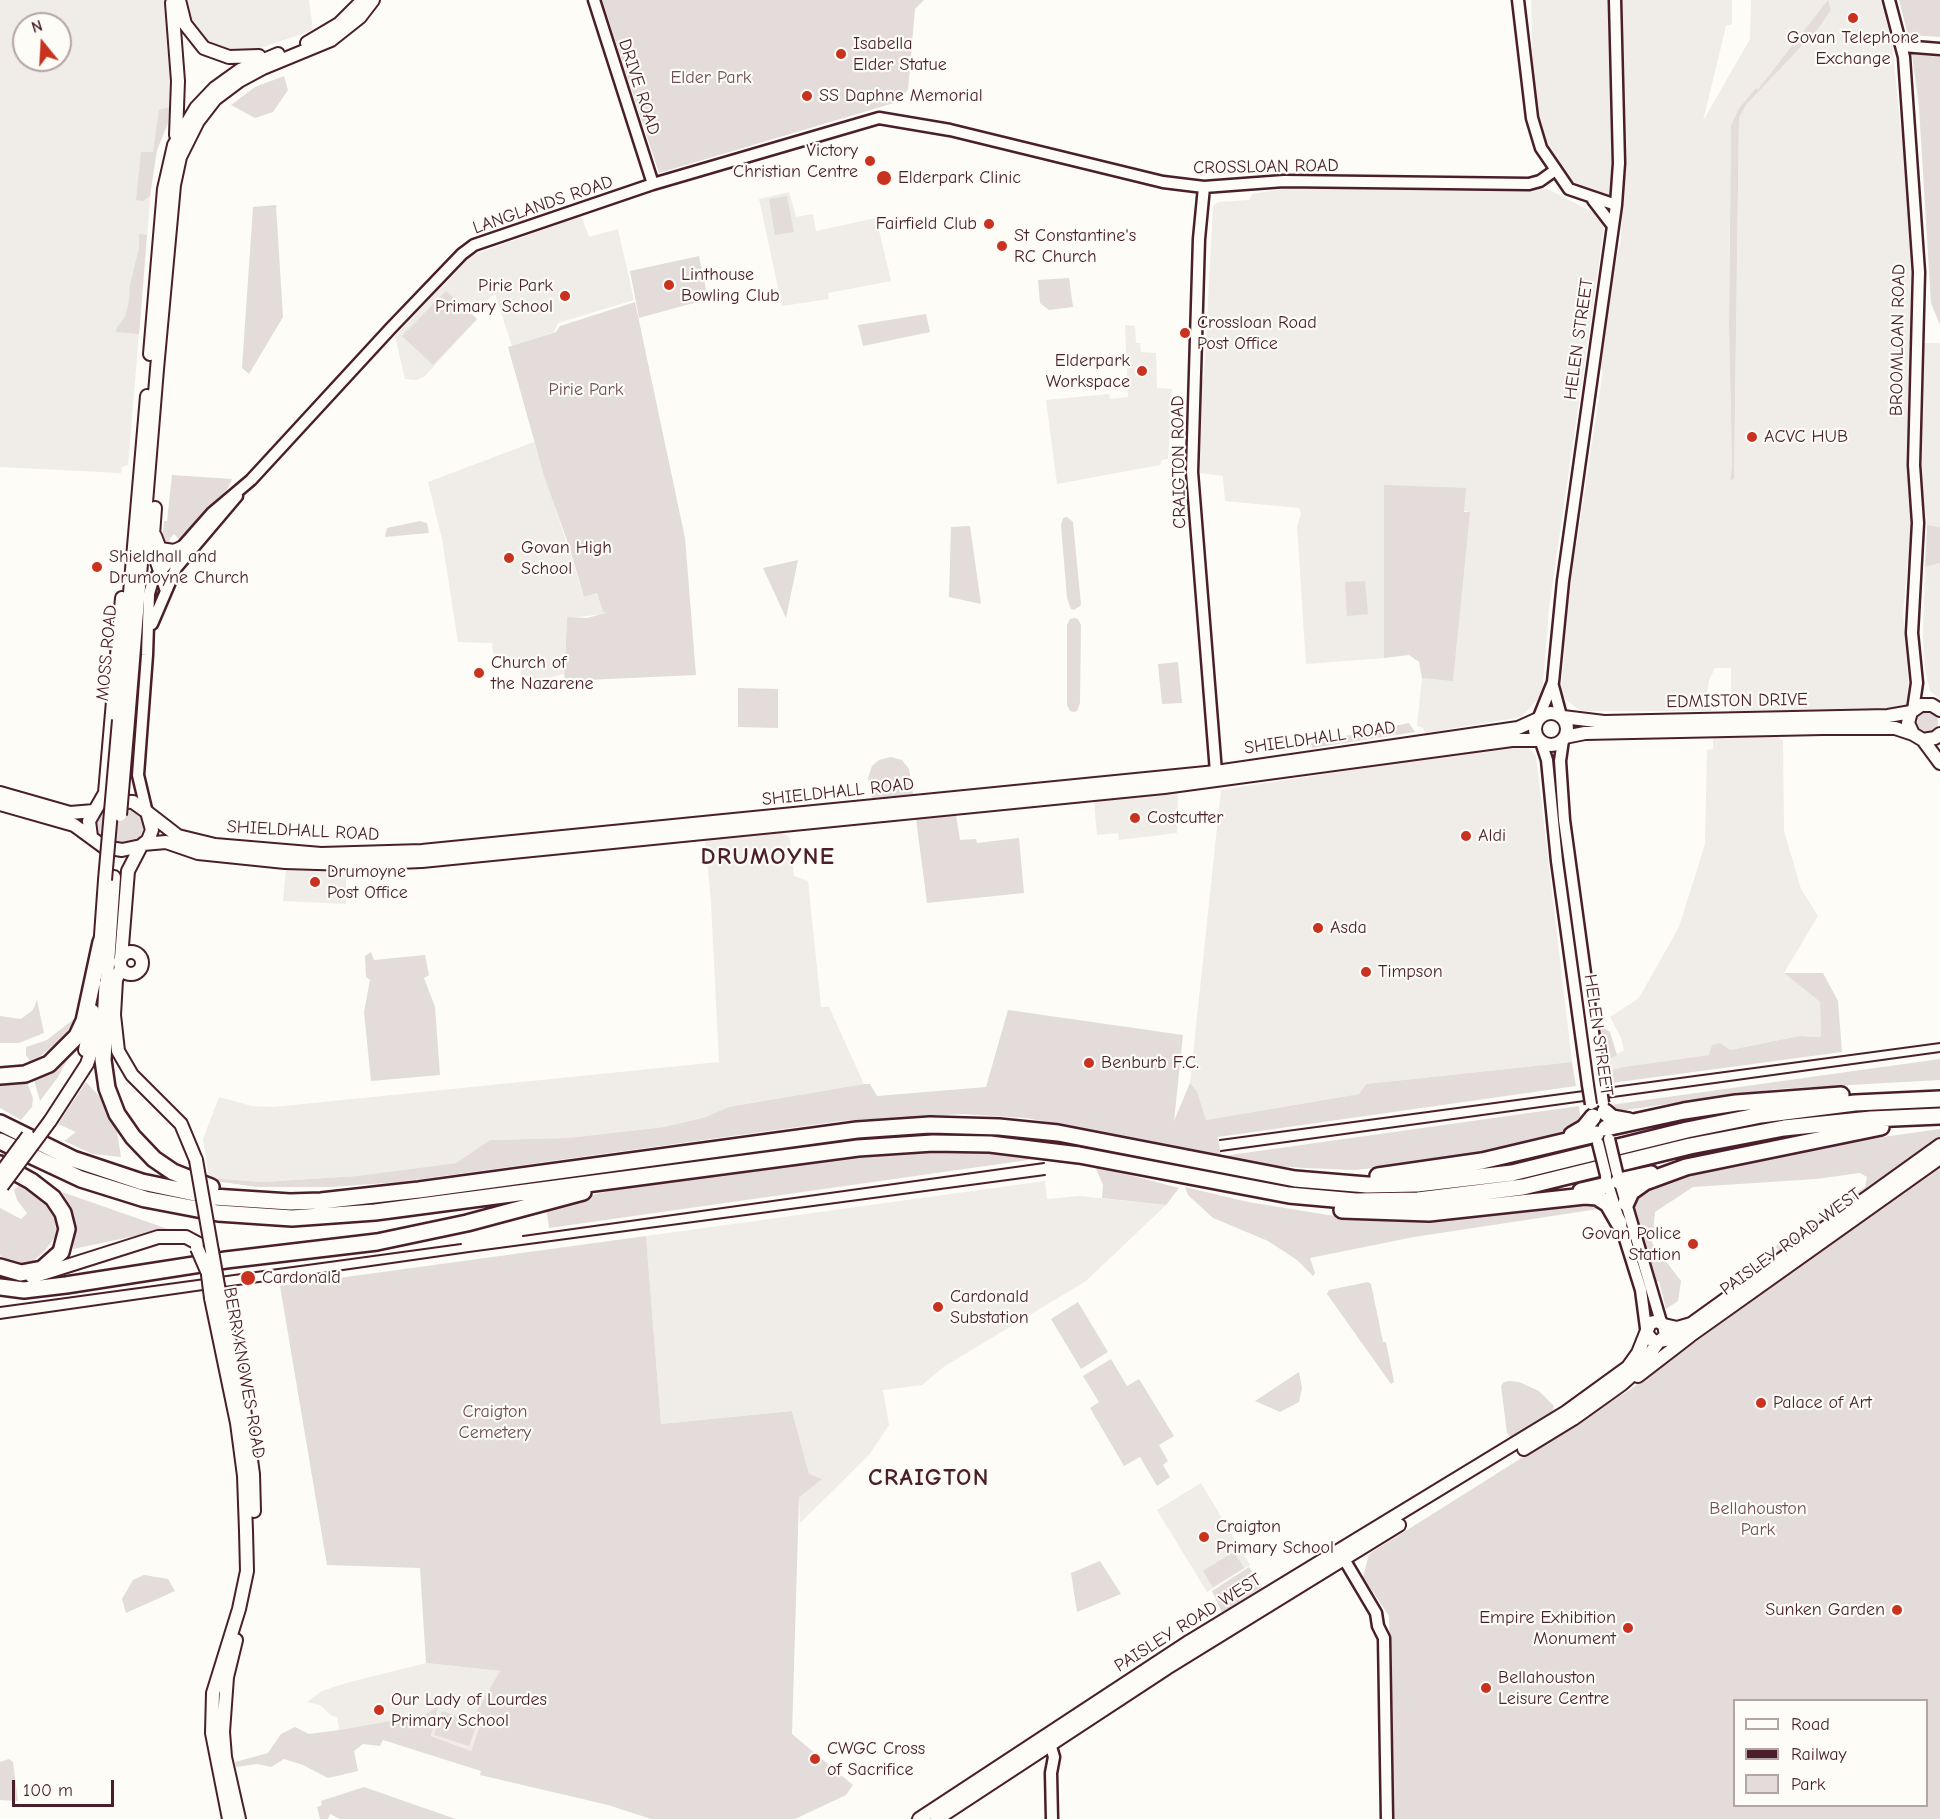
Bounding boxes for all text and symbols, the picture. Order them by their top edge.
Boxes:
marker: Govan Telephone Exchange [1846,11,1860,25]
north arrow [12,12,72,72]
text: N [29,17,45,37]
place label: Govan Telephone Exchange [1787,27,1919,70]
place label: Isabella Elder Statue [853,33,947,76]
street label: DRIVE ROAD [613,36,665,138]
marker: Isabella Elder Statue [834,47,848,61]
park label: Elder Park [671,67,751,89]
place label: SS Daphne Memorial [819,85,983,107]
marker: SS Daphne Memorial [800,89,814,103]
place label: Victory Christian Centre [733,140,858,182]
marker: Victory Christian Centre [863,154,877,168]
street label: CROSSLOAN ROAD [1193,155,1339,179]
place label: Elderpark Clinic [898,167,1021,189]
marker: Elderpark Clinic [875,169,893,187]
street label: LANGLANDS ROAD [470,171,616,239]
place label: Fairfield Club [876,213,977,235]
marker: Fairfield Club [982,217,996,231]
place label: St Constantine's RC Church [1014,225,1136,268]
marker: St Constantine's RC Church [995,239,1009,253]
place label: Linthouse Bowling Club [681,264,780,306]
street label: BROOMLOAN ROAD [1886,264,1910,416]
place label: Pirie Park Primary School [435,275,553,318]
street label: HELEN STREET [1560,277,1598,401]
marker: Linthouse Bowling Club [662,278,676,292]
marker: Pirie Park Primary School [558,289,572,303]
place label: Crossloan Road Post Office [1197,312,1317,354]
marker: Crossloan Road Post Office [1178,326,1192,340]
place label: Elderpark Workspace [1046,350,1130,392]
marker: Elderpark Workspace [1135,364,1149,378]
park label: Pirie Park [549,379,623,401]
street label: CRAIGTON ROAD [1167,395,1191,529]
place label: ACVC HUB [1764,426,1848,448]
marker: ACVC HUB [1745,430,1759,444]
place label: Govan High School [521,537,612,580]
place label: Shieldhall and Drumoyne Church [109,546,249,588]
marker: Govan High School [502,551,516,565]
marker: Shieldhall and Drumoyne Church [90,560,104,574]
street label: MOSS ROAD [92,604,122,702]
place label: Church of the Nazarene [491,652,593,694]
marker: Church of the Nazarene [472,666,486,680]
street label: EDMISTON DRIVE [1666,689,1808,713]
street label: SHIELDHALL ROAD [1243,717,1397,759]
street label: SHIELDHALL ROAD [761,773,915,811]
place label: Costcutter [1147,807,1223,829]
marker: Costcutter [1128,811,1142,825]
street label: SHIELDHALL ROAD [226,816,380,846]
place label: Aldi [1478,825,1506,847]
marker: Aldi [1459,829,1473,843]
district label: DRUMOYNE [700,843,836,871]
place label: Drumoyne Post Office [327,861,408,904]
marker: Drumoyne Post Office [308,875,322,889]
place label: Asda [1330,917,1367,939]
marker: Asda [1311,921,1325,935]
place label: Timpson [1378,961,1443,983]
marker: Timpson [1359,965,1373,979]
street label: HELEN STREET [1579,973,1617,1097]
place label: Benburb F.C. [1101,1052,1199,1074]
marker: Benburb F.C. [1082,1056,1096,1070]
street label: PAISLEY ROAD WEST [1716,1184,1866,1300]
place label: Govan Police Station [1582,1223,1681,1266]
marker: Govan Police Station [1686,1237,1700,1251]
place label: Cardonald [262,1267,341,1289]
marker: Cardonald [239,1269,257,1287]
street label: BERRYKNOWES ROAD [218,1286,270,1460]
place label: Cardonald Substation [950,1286,1029,1328]
marker: Cardonald Substation [931,1300,945,1314]
place label: Palace of Art [1773,1392,1872,1414]
marker: Palace of Art [1754,1396,1768,1410]
park label: Craigton Cemetery [459,1401,531,1444]
district label: CRAIGTON [868,1464,990,1492]
park label: Bellahouston Park [1709,1498,1807,1540]
place label: Craigton Primary School [1216,1516,1334,1558]
marker: Craigton Primary School [1197,1530,1211,1544]
street label: PAISLEY ROAD WEST [1111,1569,1265,1677]
place label: Sunken Garden [1765,1599,1885,1621]
marker: Sunken Garden [1890,1603,1904,1617]
place label: Empire Exhibition Monument [1479,1607,1616,1650]
marker: Empire Exhibition Monument [1621,1621,1635,1635]
place label: Bellahouston Leisure Centre [1498,1667,1609,1710]
marker: Bellahouston Leisure Centre [1479,1681,1493,1695]
place label: Our Lady of Lourdes Primary School [391,1689,547,1732]
legend [1733,1699,1928,1807]
marker: Our Lady of Lourdes Primary School [372,1703,386,1717]
text: Road [1791,1714,1830,1735]
place label: CWGC Cross of Sacrifice [827,1738,925,1780]
text: Railway [1791,1744,1847,1765]
marker: CWGC Cross of Sacrifice [808,1752,822,1766]
scale bar [15,1768,117,1806]
text: Park [1791,1774,1825,1795]
text: 100 m [23,1780,73,1801]

